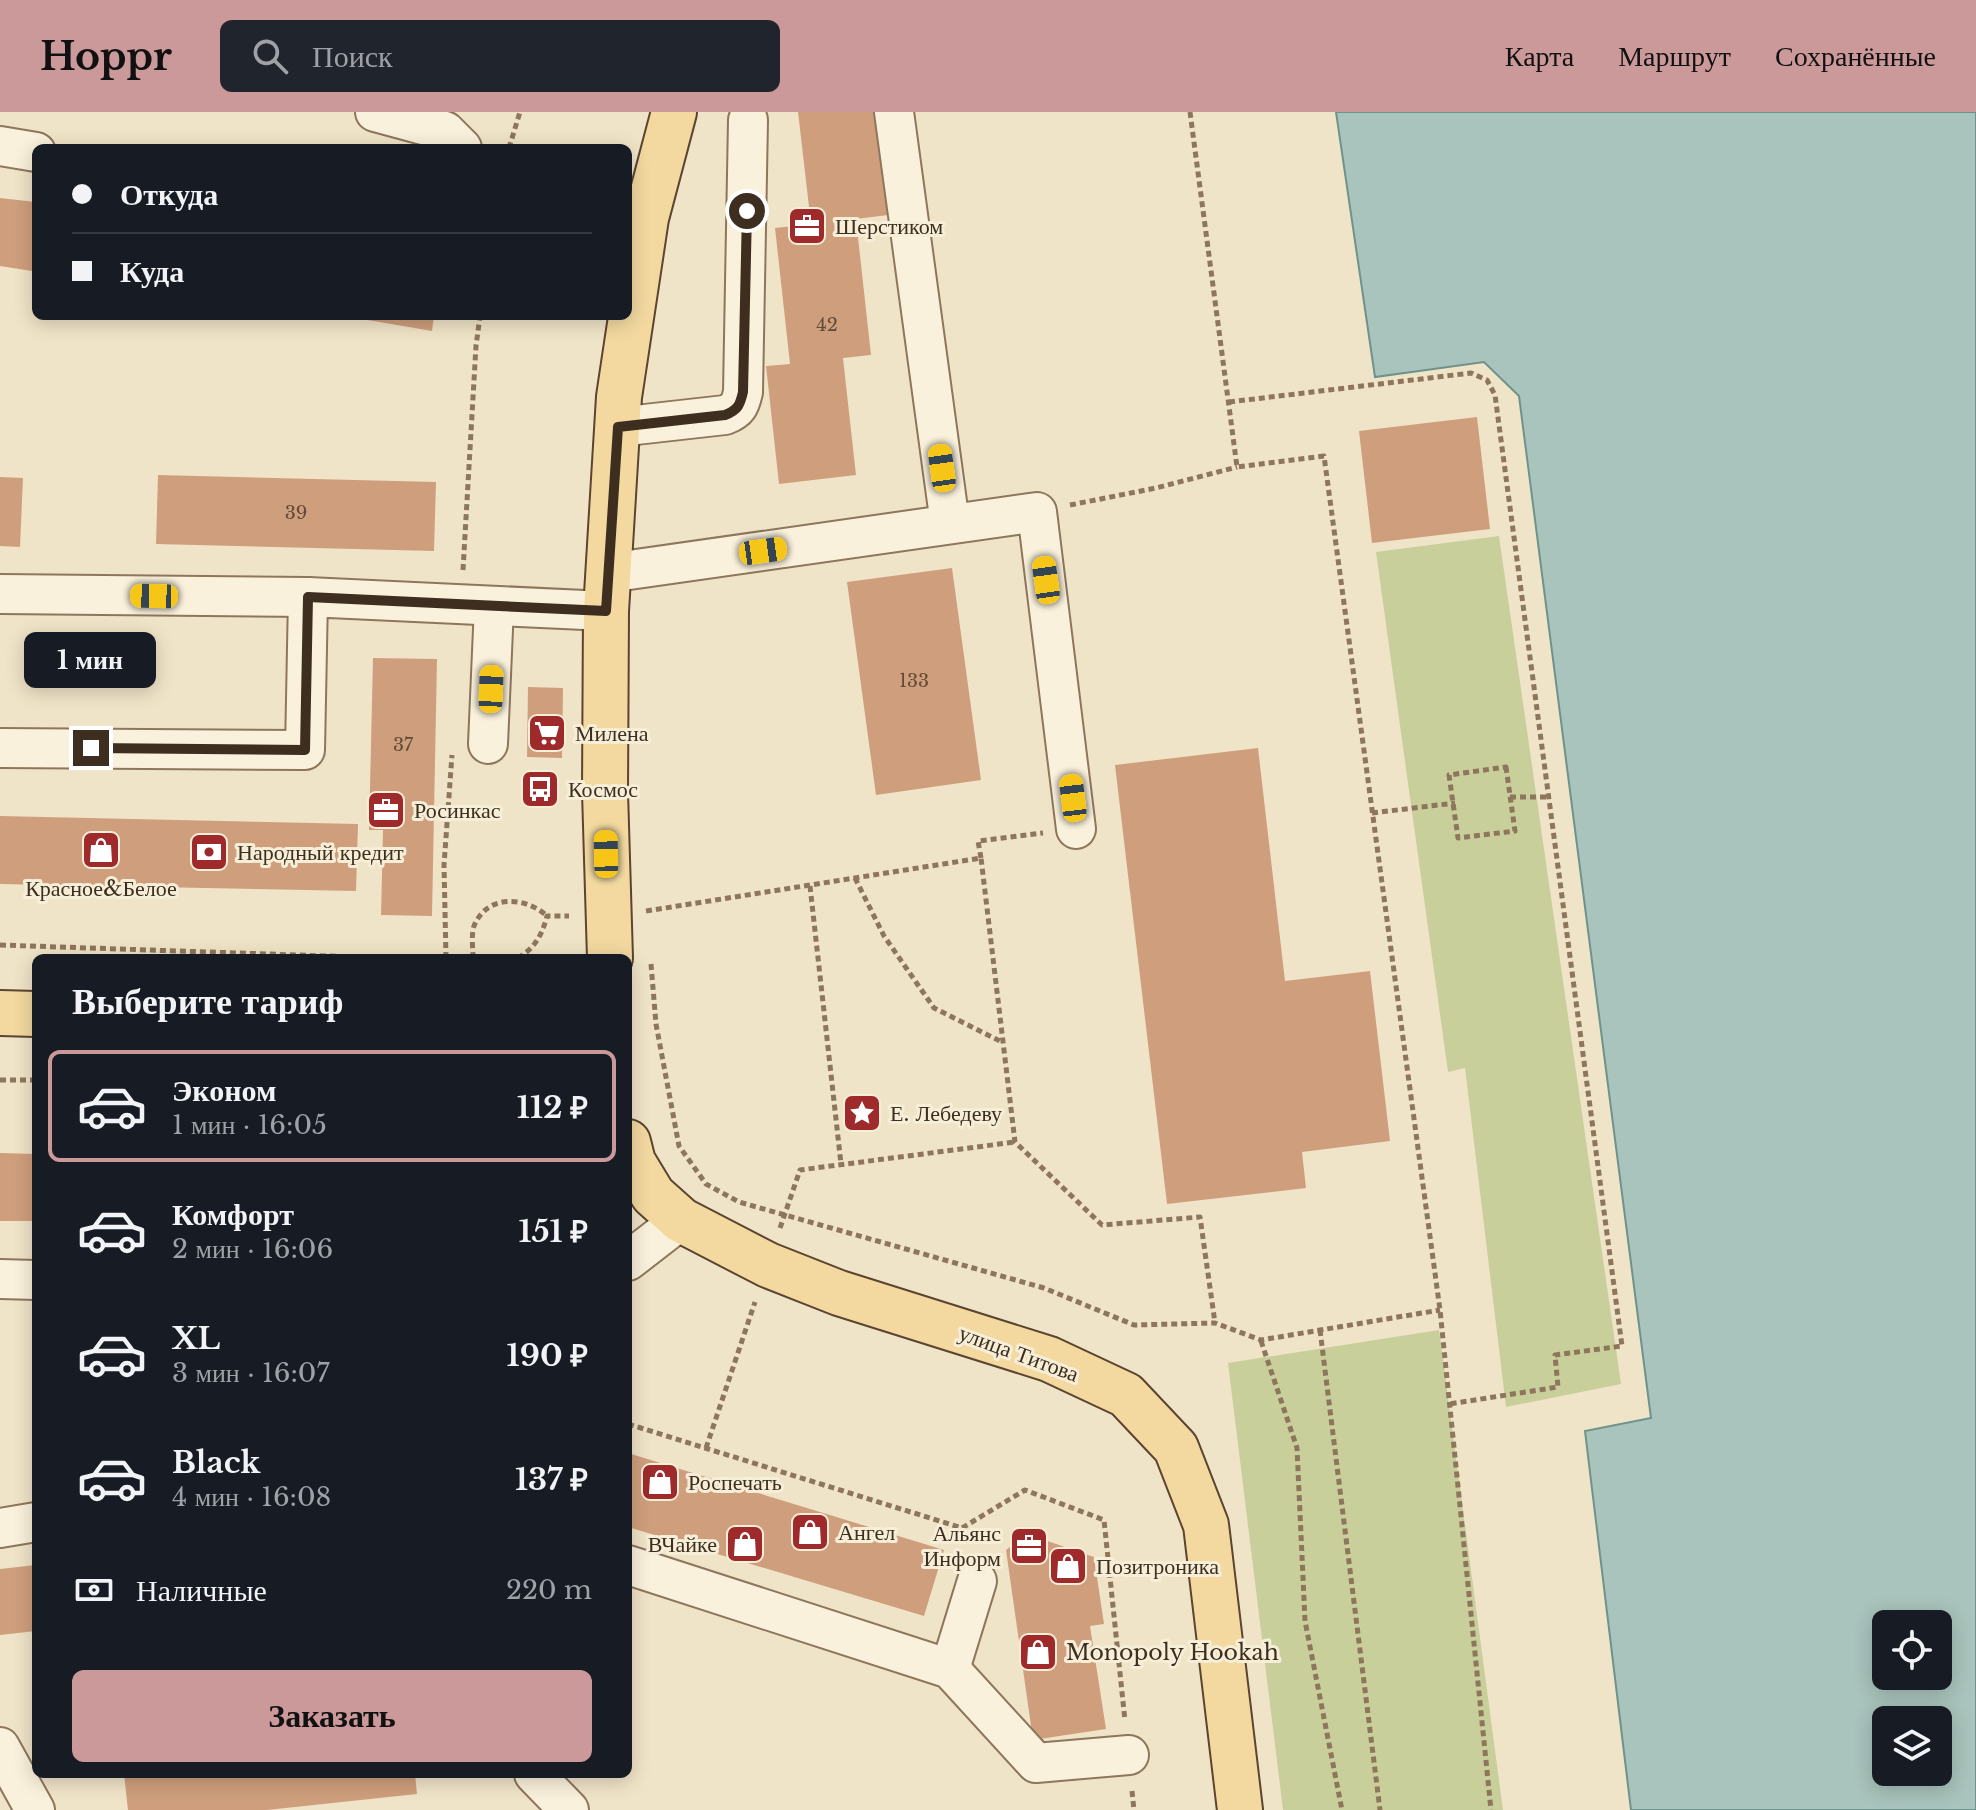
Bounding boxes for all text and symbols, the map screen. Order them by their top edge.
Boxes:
search box [220,20,780,92]
text: Hoppr [40,33,172,80]
icon: search [248,34,292,78]
text: Поиск [312,38,393,75]
text: Карта [1505,39,1574,74]
text: Маршрут [1618,39,1731,74]
text: Сохранённые [1775,39,1936,74]
text: Откуда [120,176,218,213]
route start [729,193,765,229]
office icon: Шерстиком [786,205,828,247]
place label: Шерстиком [835,213,943,240]
text: Куда [120,253,184,290]
house number: 42 [816,314,838,336]
car [927,443,957,493]
house number: 39 [285,502,307,524]
car [738,536,788,566]
car [1031,555,1061,605]
car [130,584,178,608]
callout: 1 мин [25,632,157,688]
text: 1 мин [57,644,123,676]
car [478,665,504,713]
house number: 133 [899,670,929,692]
supermarket icon: Милена [526,712,568,754]
place label: Милена [575,720,649,747]
route end [73,730,109,766]
house number: 37 [393,734,414,756]
bus stop icon: Космос [519,768,561,810]
car [1058,773,1088,823]
place label: Космос [568,776,638,803]
office icon: Росинкас [365,789,407,831]
place label: Росинкас [414,797,501,824]
shop icon: Красное&Белое [80,829,122,871]
car [594,830,618,878]
bank icon: Народный кредит [188,831,230,873]
place label: Народный кредит [237,839,404,866]
place label: Красное&Белое [25,875,177,902]
text: Выберите тариф [72,979,343,1024]
icon: car [76,1070,148,1142]
text: Эконом [172,1072,276,1109]
text: 112 ₽ [517,1089,588,1126]
place icon: Е. Лебедеву [841,1092,883,1134]
place label: Е. Лебедеву [890,1100,1002,1127]
text: 1 мин · 16:05 [172,1109,327,1141]
icon: car [76,1194,148,1266]
text: Комфорт [172,1196,294,1233]
text: 151 ₽ [519,1213,588,1250]
text: 2 мин · 16:06 [172,1233,333,1265]
icon: car [76,1318,148,1390]
street label: улица Титова [955,1319,1083,1388]
text: XL [172,1320,220,1357]
text: 190 ₽ [507,1337,588,1374]
text: 3 мин · 16:07 [172,1357,329,1389]
icon: car [76,1442,148,1514]
text: Black [172,1444,260,1481]
text: 137 ₽ [515,1461,588,1498]
shop icon: Роспечать [639,1461,681,1503]
place label: Роспечать [688,1469,782,1496]
text: 4 мин · 16:08 [172,1481,331,1513]
shop icon: Ангел [789,1511,831,1553]
place label: Ангел [838,1519,895,1546]
place label: Альянс Информ [923,1520,1001,1572]
shop icon: ВЧайке [724,1523,766,1565]
office icon: Альянс Информ [1008,1525,1050,1567]
place label: ВЧайке [648,1531,717,1558]
shop icon: Позитроника [1047,1545,1089,1587]
place label: Позитроника [1096,1553,1219,1580]
icon: cash [72,1568,116,1612]
text: Наличные [136,1572,267,1609]
text: 220 m [506,1574,592,1606]
map controls [1872,1610,1952,1786]
button: locate [1872,1610,1952,1690]
shop icon: Monopoly Hookah [1017,1631,1059,1673]
place label: Monopoly Hookah [1066,1639,1279,1666]
button: Заказать [72,1670,592,1762]
button: layers [1872,1706,1952,1786]

